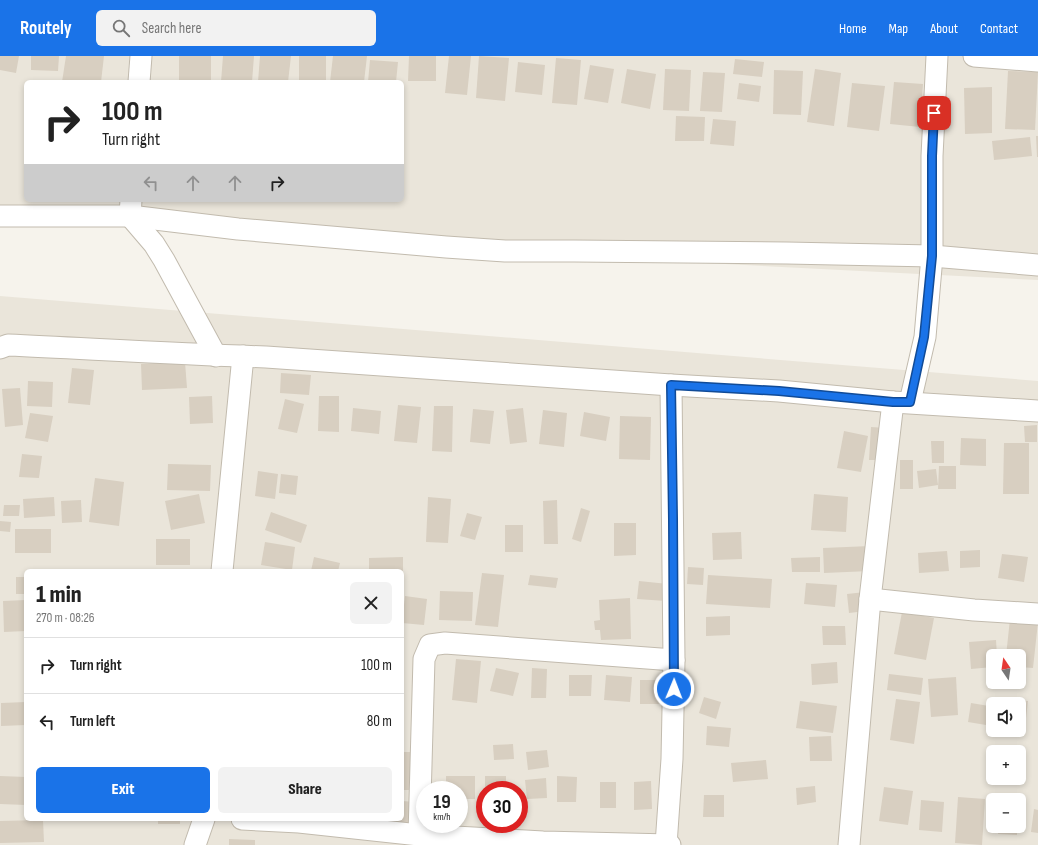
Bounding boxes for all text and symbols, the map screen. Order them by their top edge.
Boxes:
search box [96,10,376,46]
text: Routely [20,17,72,40]
icon: search [110,17,132,39]
text: Search here [142,19,201,38]
text: Home [839,20,867,37]
text: Map [889,20,908,37]
text: About [930,20,958,37]
text: Contact [980,20,1018,37]
text: 100 m [102,95,163,128]
icon: right [36,96,88,148]
pin [917,96,951,130]
icon: arrive [923,102,945,124]
text: Turn right [102,129,160,150]
icon: left [140,172,162,194]
icon: ahead [182,172,204,194]
icon: ahead [224,172,246,194]
icon: right [266,172,288,194]
text: 1 min [36,580,82,609]
button: close [350,582,392,624]
text: 270 m · 08:26 [36,610,94,626]
north arrow [986,649,1026,689]
map controls [986,649,1026,833]
icon: right [36,655,58,677]
text: Turn right [70,656,122,675]
text: 100 m [361,656,392,675]
position arrow [653,668,695,710]
button: sound [986,697,1026,737]
icon: left [36,711,58,733]
text: Turn left [70,712,115,731]
text: 80 m [367,712,392,731]
button: + [986,745,1026,785]
button: Exit [36,767,210,813]
button: Share [218,767,392,813]
speed limit sign: 30 [476,781,528,833]
text: 19 [433,790,451,814]
button: − [986,793,1026,833]
text: km/h [433,811,451,823]

